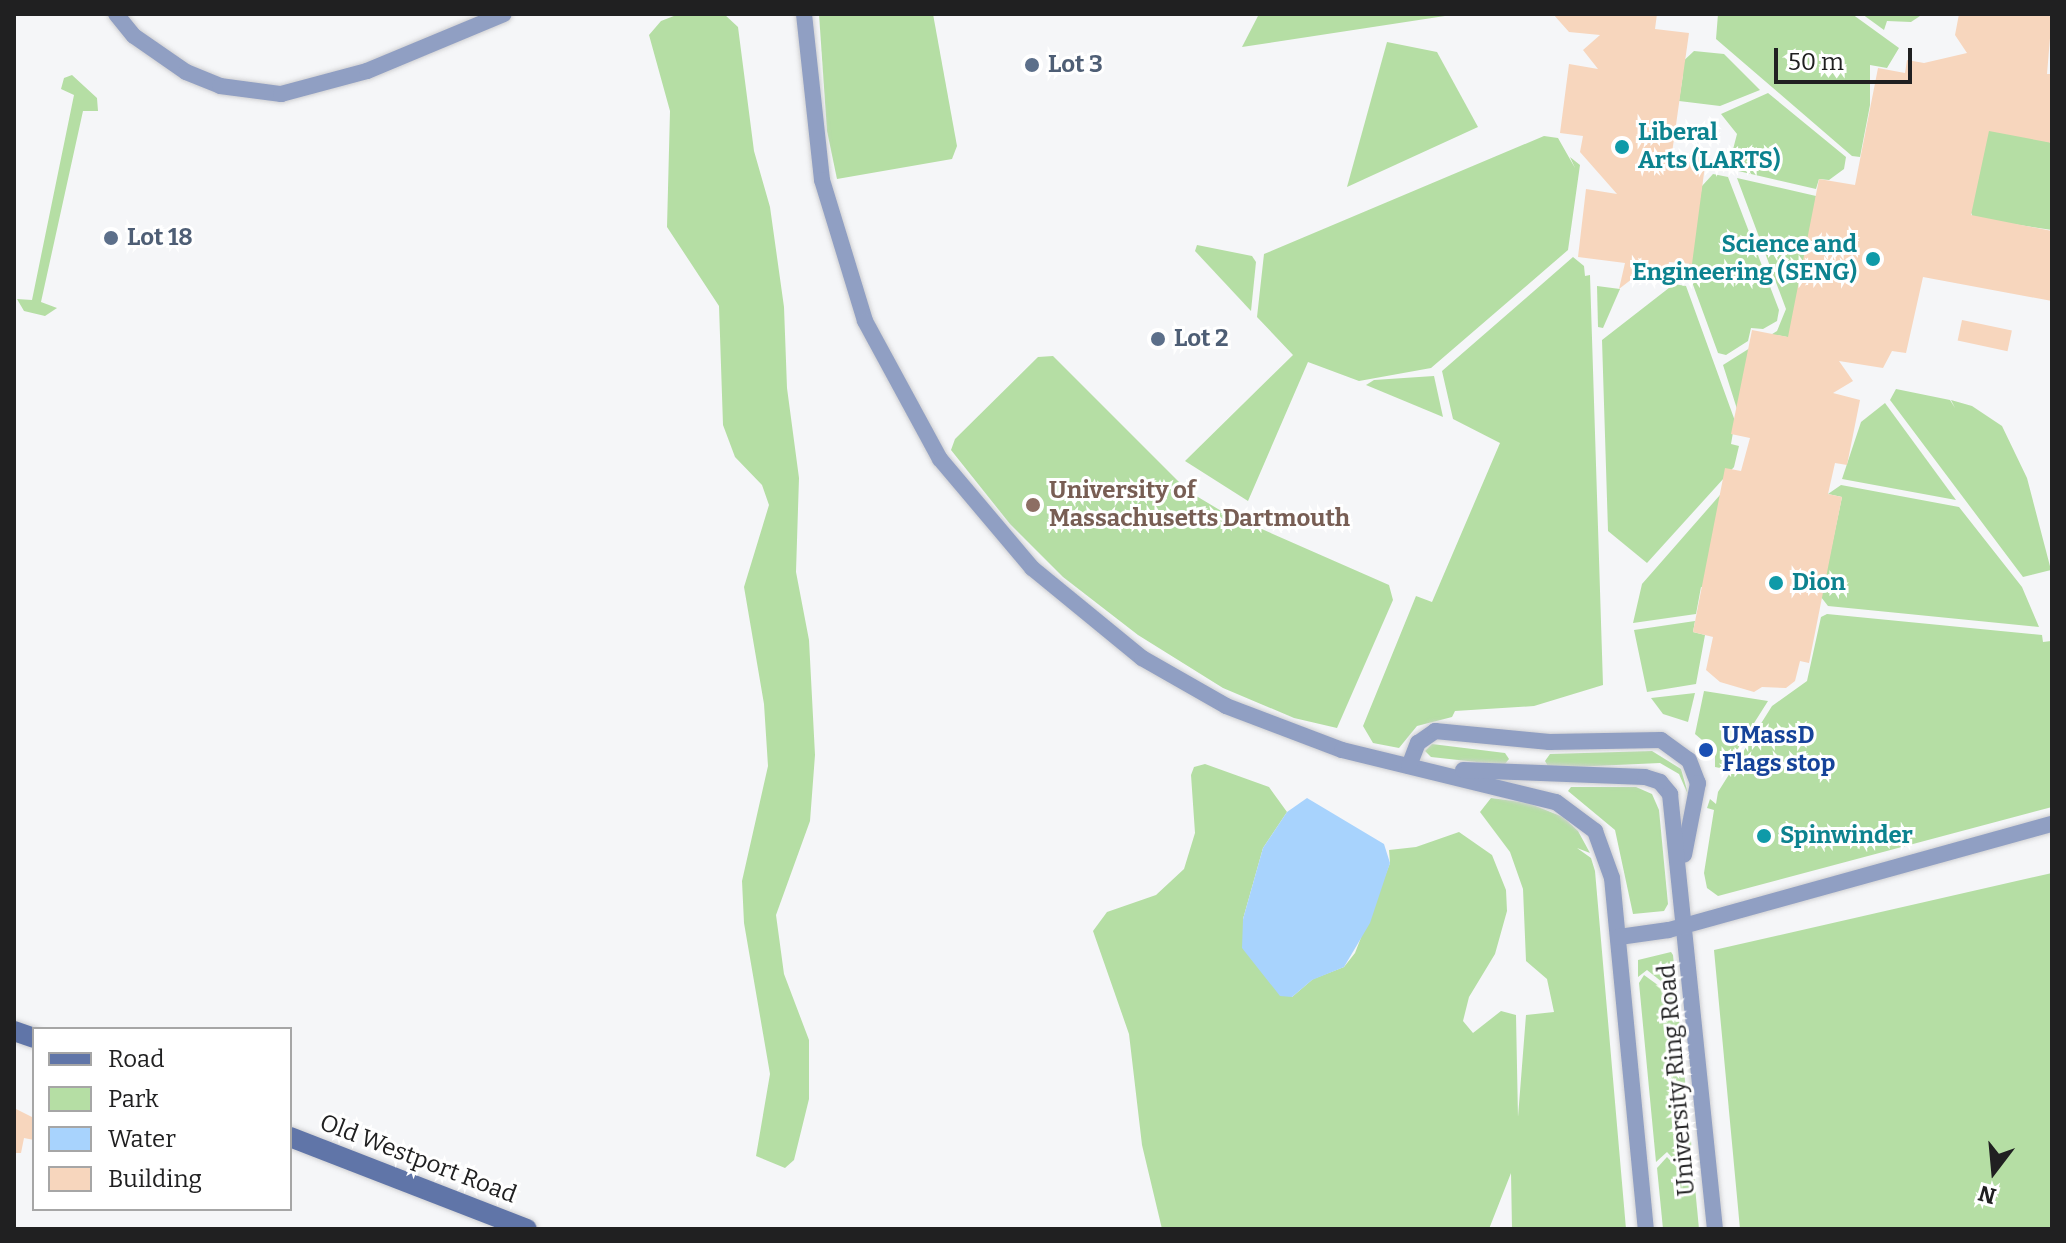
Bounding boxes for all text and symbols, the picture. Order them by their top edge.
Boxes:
scale bar [1778,32,1916,82]
text: 50 m [1788,48,1844,76]
place label: Lot 3 [1048,51,1103,79]
marker: Lot 3 [1023,56,1041,74]
place label: Liberal Arts (LARTS) [1638,119,1781,175]
marker: Liberal Arts (LARTS) [1613,138,1631,156]
place label: Lot 18 [127,224,193,252]
marker: Lot 18 [102,229,120,247]
place label: Science and Engineering (SENG) [1632,231,1857,287]
marker: Science and Engineering (SENG) [1864,250,1882,268]
place label: Lot 2 [1174,325,1228,353]
marker: Lot 2 [1149,330,1167,348]
place label: University of Massachusetts Dartmouth [1049,477,1350,533]
marker: University of Massachusetts Dartmouth [1024,496,1042,514]
place label: Dion [1792,569,1846,597]
marker: Dion [1767,574,1785,592]
place label: UMassD Flags stop [1722,722,1835,778]
marker: UMassD Flags stop [1697,741,1715,759]
place label: Spinwinder [1780,822,1913,850]
marker: Spinwinder [1755,827,1773,845]
street label: University Ring Road [1653,963,1701,1197]
legend [32,1027,292,1211]
text: Road [108,1045,164,1073]
text: Park [108,1085,159,1113]
street label: Old Westport Road [316,1108,520,1210]
text: Water [108,1125,176,1153]
north arrow [1954,1131,2034,1211]
text: Building [108,1165,202,1193]
text: N [1975,1179,1999,1210]

